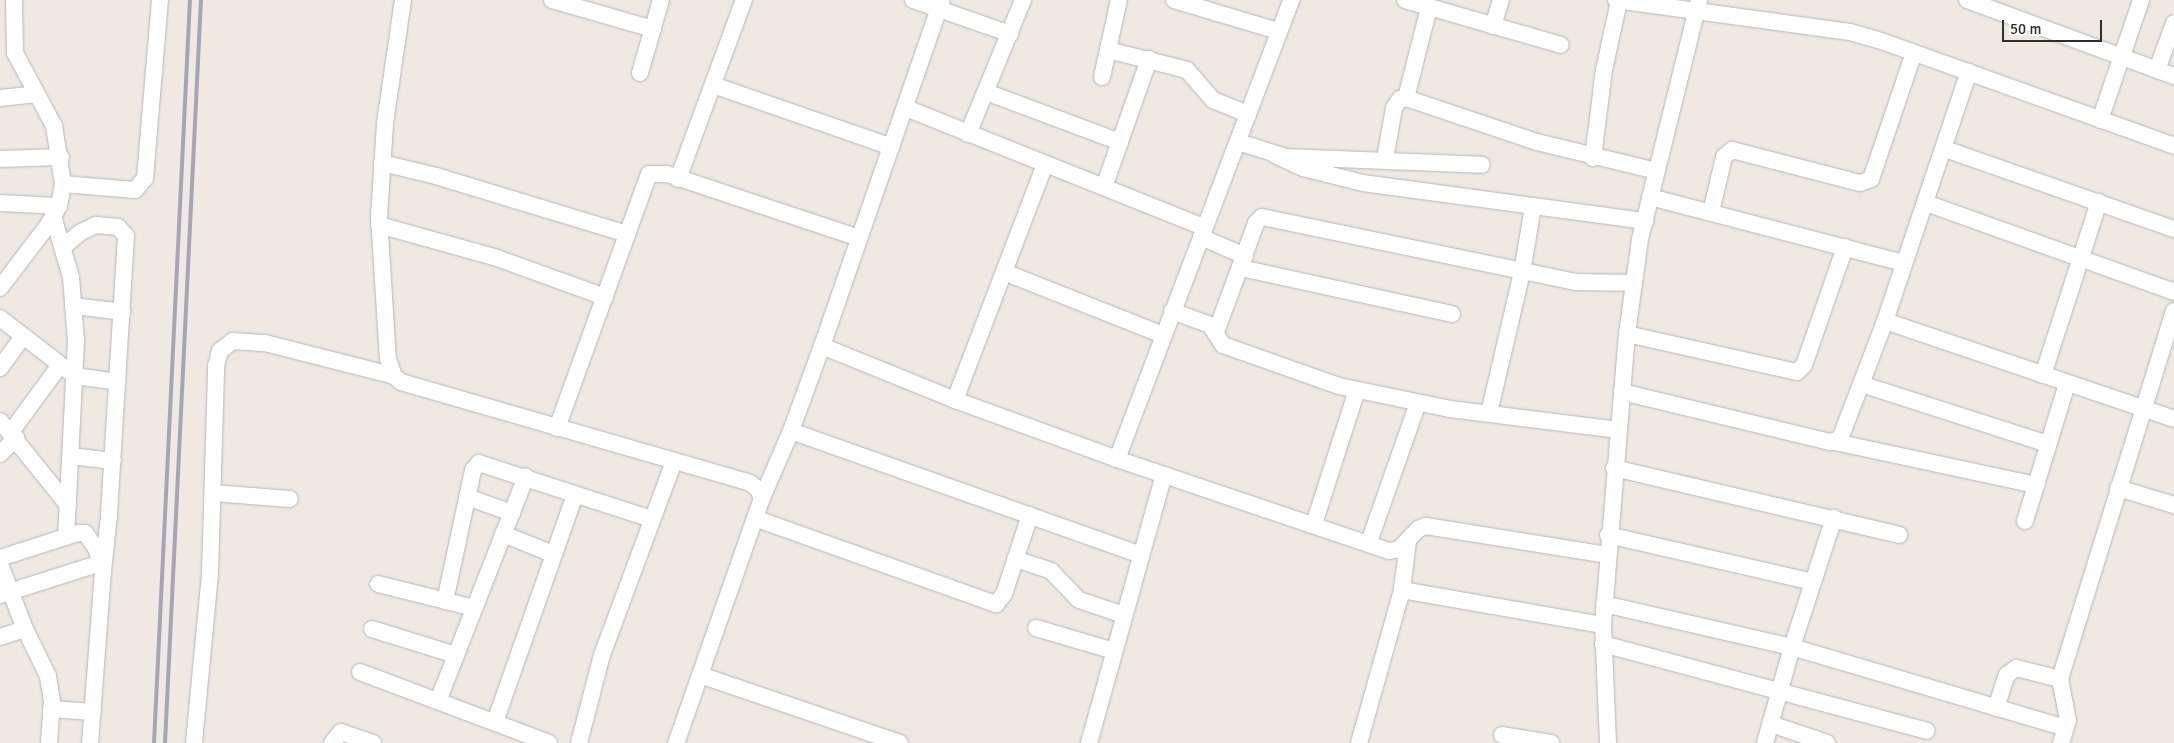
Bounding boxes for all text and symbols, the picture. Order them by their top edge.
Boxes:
scale bar [2004,10,2104,42]
text: 50 m [2010,20,2041,38]

